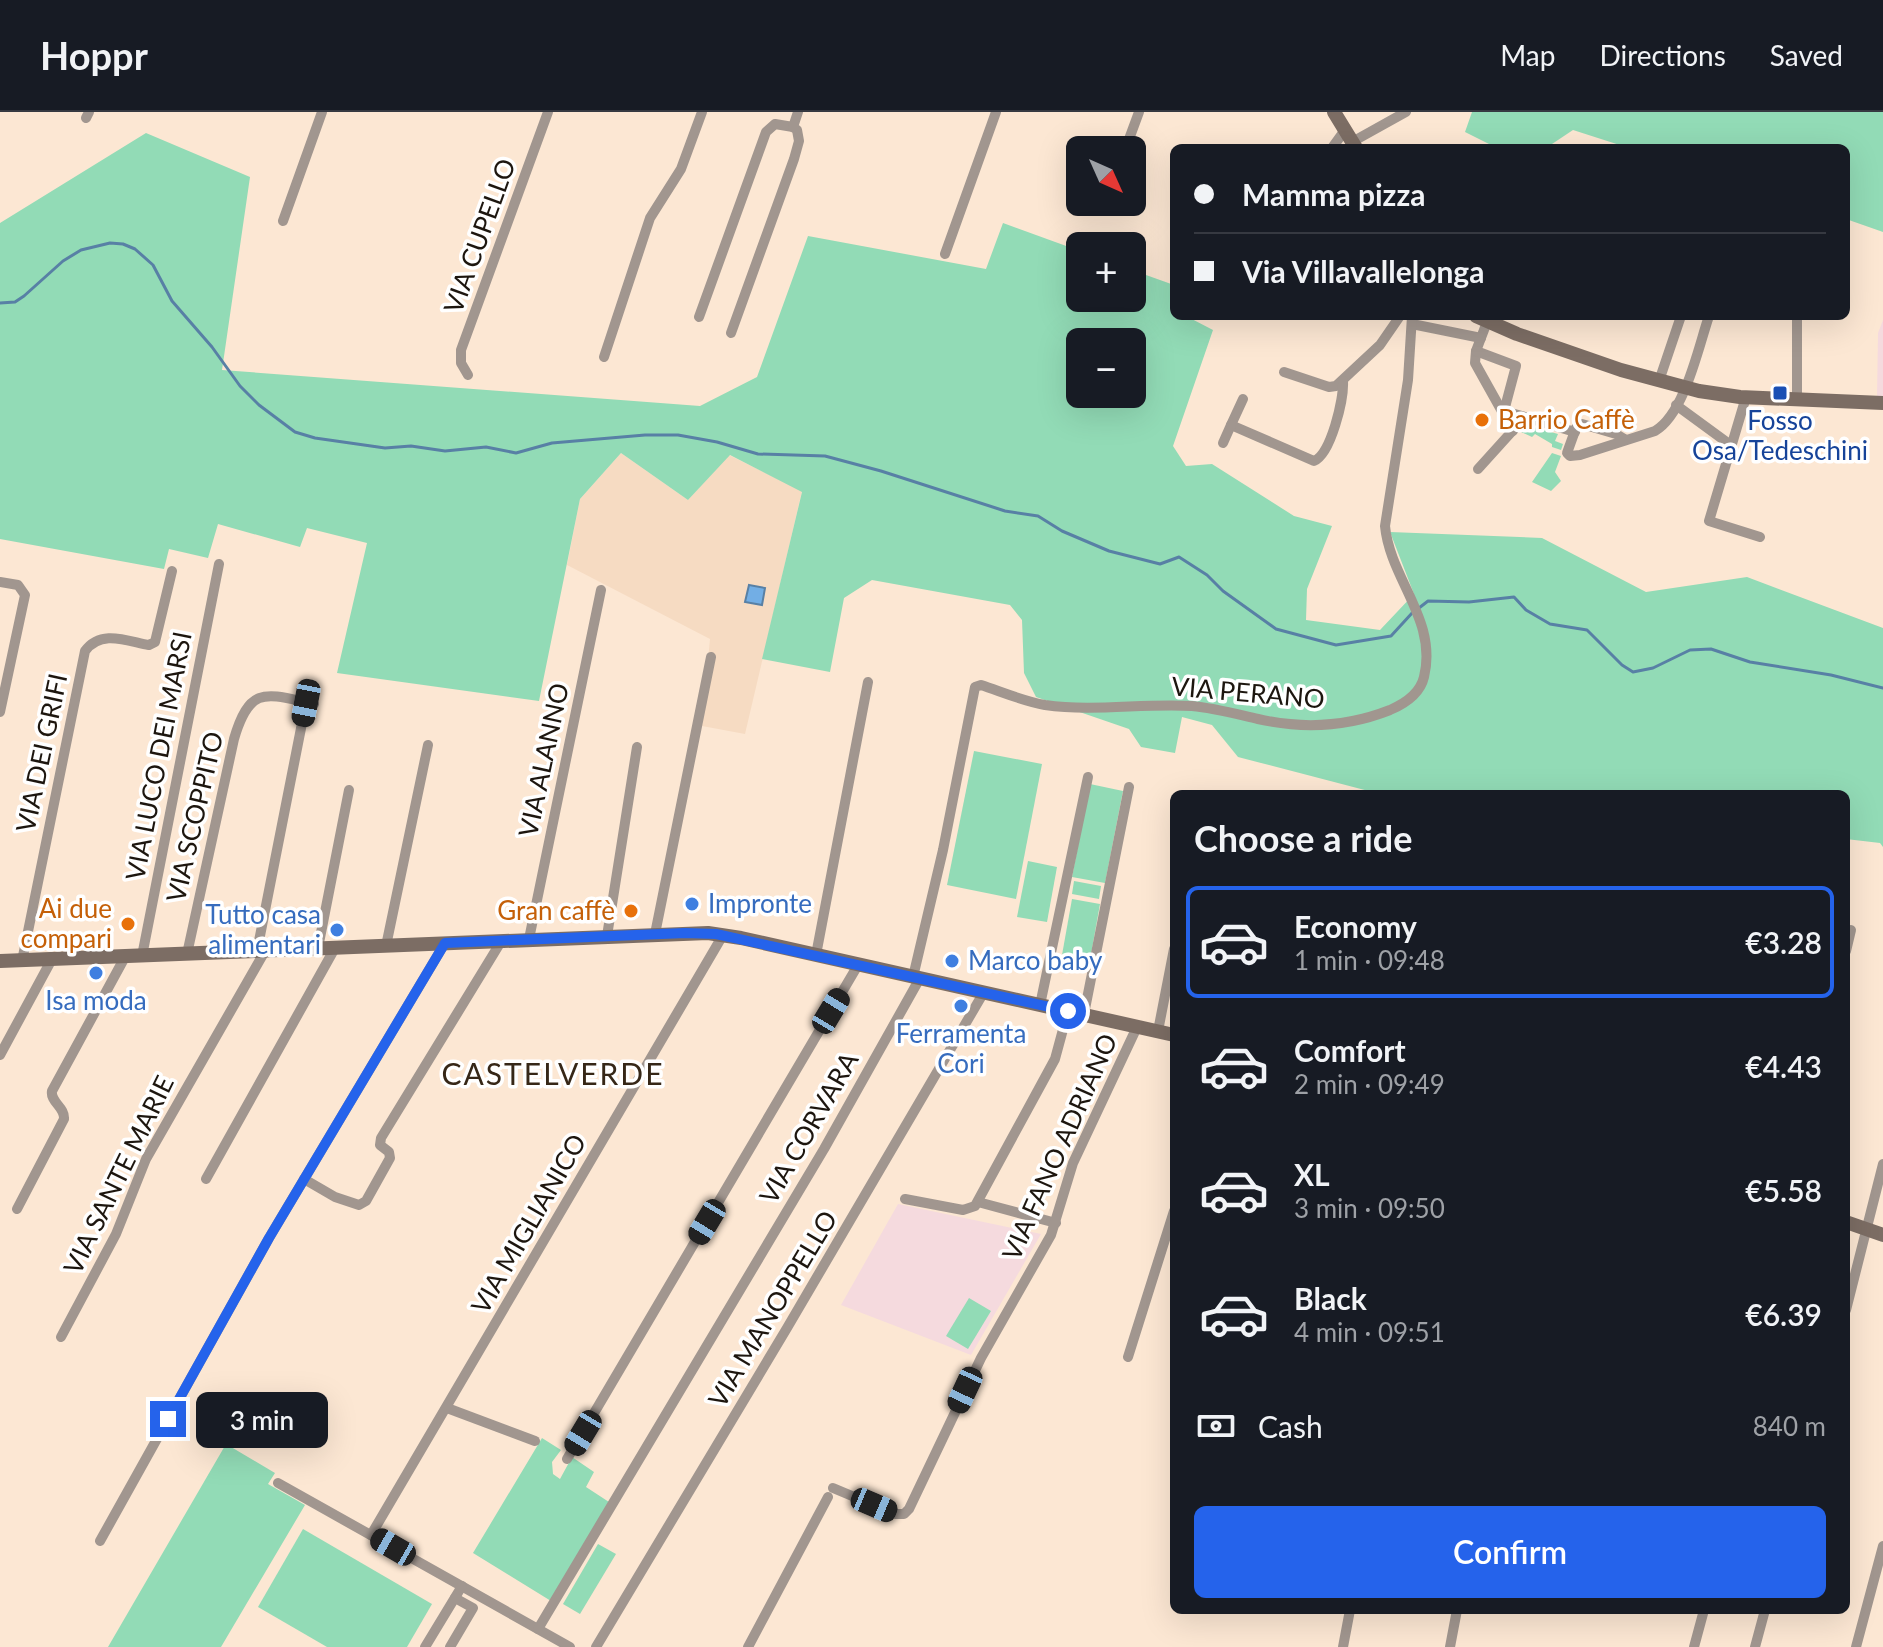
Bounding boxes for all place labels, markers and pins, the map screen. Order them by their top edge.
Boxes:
marker: Fosso Osa/Tedeschini [1771,384,1789,402]
place label: Barrio Caffè [1498,403,1635,435]
place label: Fosso Osa/Tedeschini [1692,404,1868,466]
marker: Barrio Caffè [1473,411,1491,429]
place label: Impronte [708,887,812,919]
place label: Ai due compari [20,892,112,954]
place label: Gran caffè [497,894,615,926]
marker: Impronte [683,895,701,913]
place label: Tutto casa alimentari [205,898,321,960]
marker: Gran caffè [622,902,640,920]
marker: Ai due compari [119,915,137,933]
marker: Tutto casa alimentari [328,921,346,939]
place label: Marco baby [968,944,1103,976]
marker: Marco baby [943,952,961,970]
marker: Isa moda [87,964,105,982]
place label: Isa moda [45,984,147,1016]
marker: Ferramenta Cori [952,997,970,1015]
place label: Ferramenta Cori [896,1017,1026,1079]

